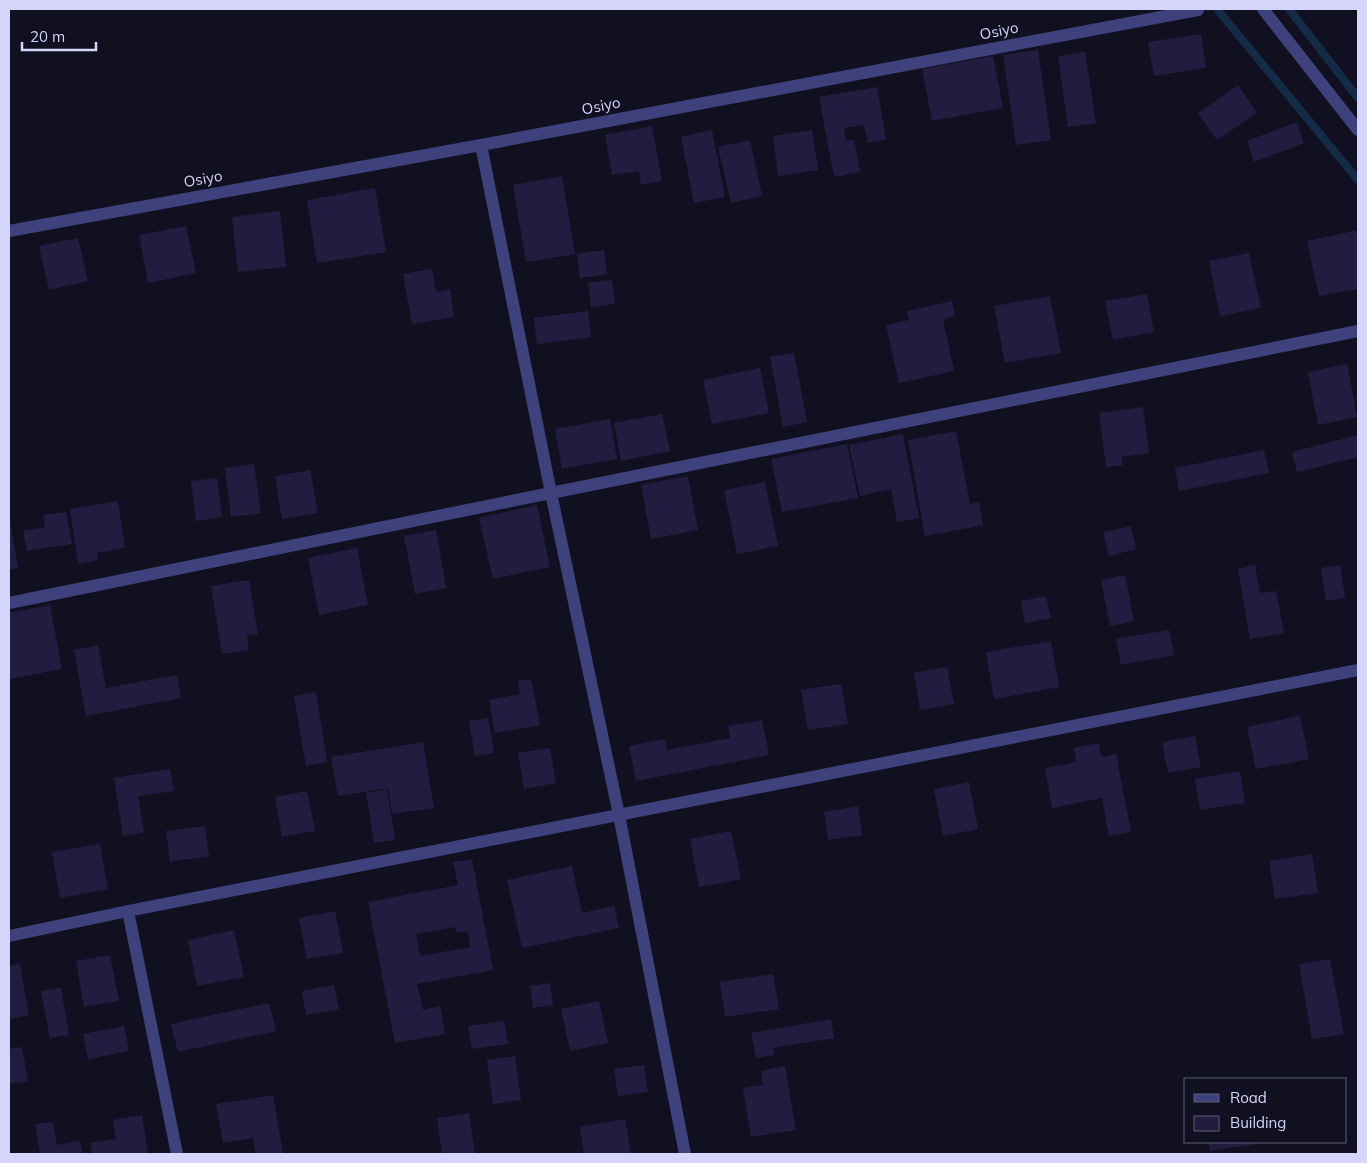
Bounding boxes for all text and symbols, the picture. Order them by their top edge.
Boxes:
street label: Osiyo [978,17,1020,44]
scale bar [22,20,96,52]
text: 20 m [30,27,65,46]
street label: Osiyo [580,92,622,119]
street label: Osiyo [182,166,224,191]
legend [1184,1078,1347,1143]
text: Road [1230,1088,1267,1107]
text: Building [1230,1113,1286,1132]

